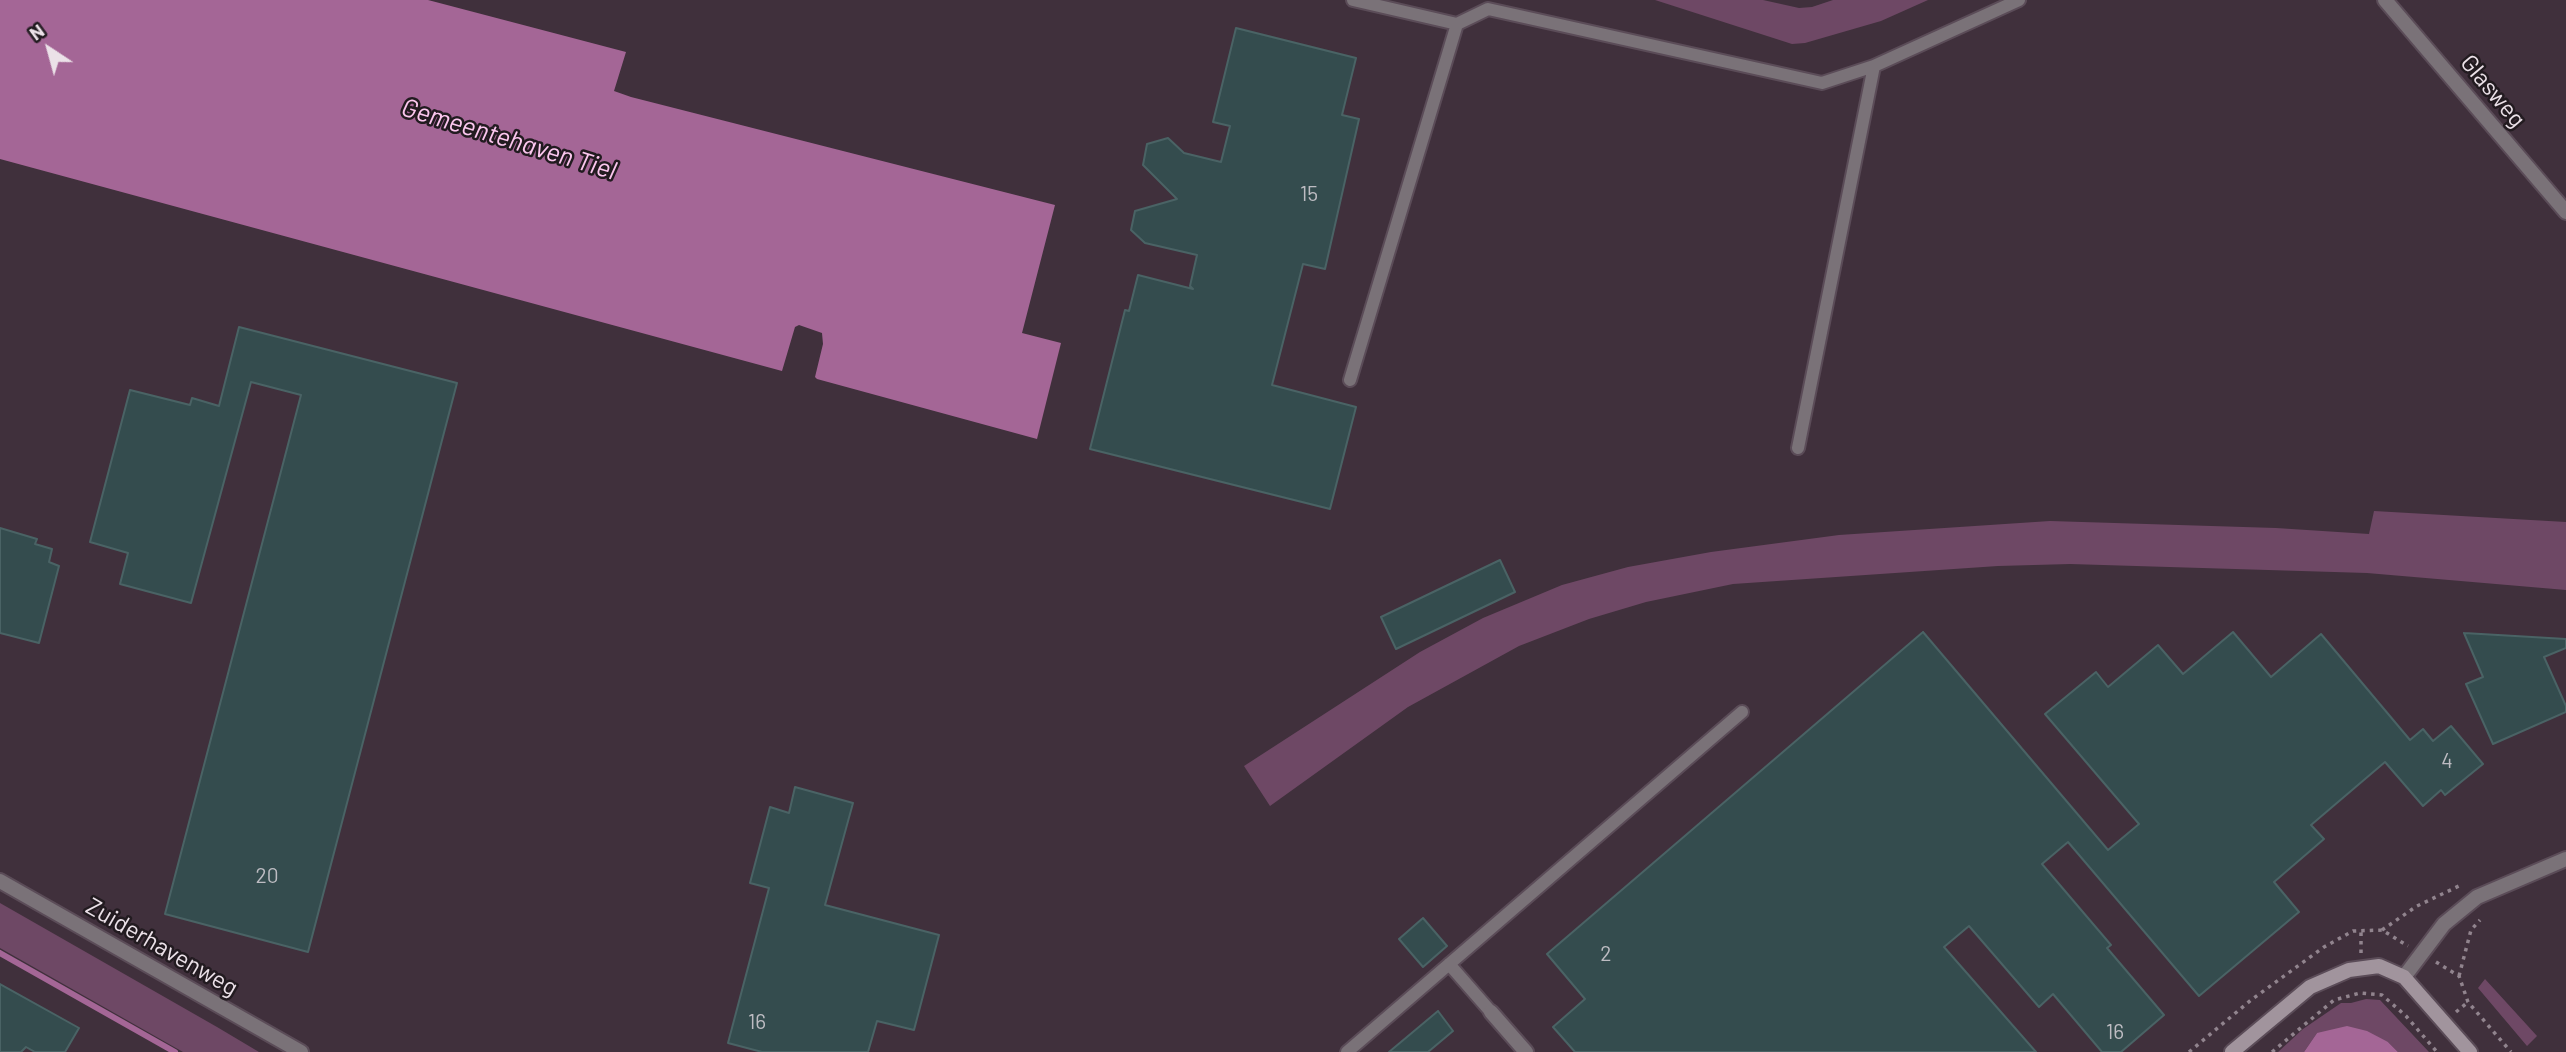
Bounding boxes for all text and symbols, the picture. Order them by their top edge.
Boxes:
north arrow [14,14,84,84]
text: N [24,19,48,45]
street label: Glasweg [2454,49,2532,133]
water label: Gemeentehaven Tiel [398,91,620,187]
house number: 15 [1300,181,1318,207]
house number: 4 [2441,748,2453,774]
house number: 20 [255,863,279,889]
street label: Zuiderhavenweg [81,892,243,1002]
house number: 2 [1600,941,1612,967]
house number: 16 [748,1009,766,1035]
house number: 16 [2106,1019,2124,1045]

